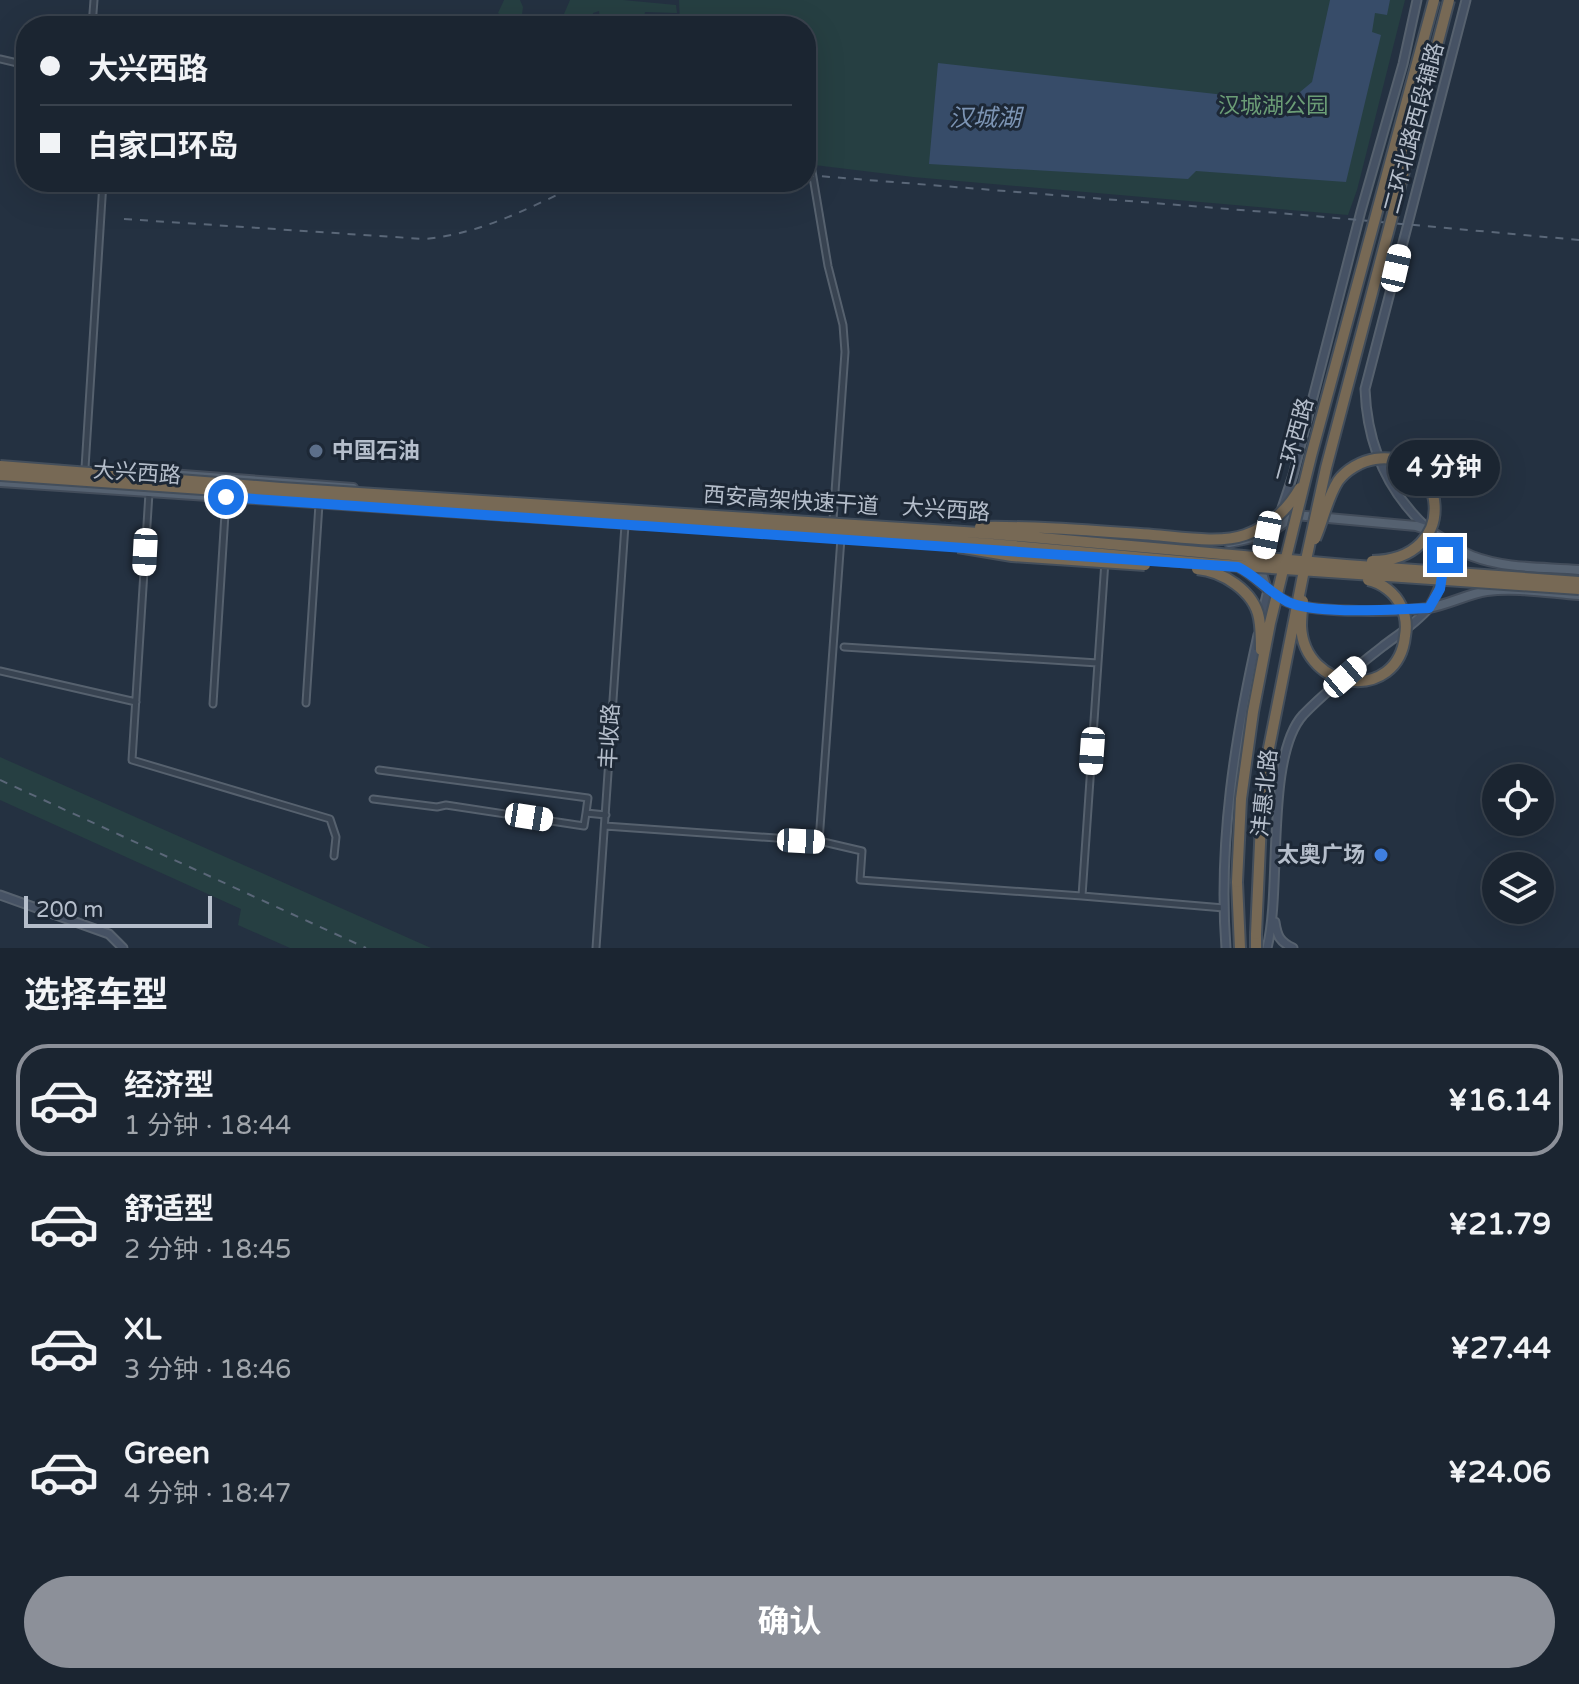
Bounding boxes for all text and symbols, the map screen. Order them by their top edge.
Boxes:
street label: 二环北路西段辅路 [1379,40,1449,216]
text: 大兴西路 [88,51,208,88]
park label: 汉城湖公园 [1218,93,1328,119]
water label: 汉城湖 [949,104,1025,133]
text: 白家口环岛 [88,128,238,165]
car [1379,242,1413,294]
street label: 二环西路 [1271,395,1319,487]
place label: 中国石油 [332,438,420,464]
callout: 4 分钟 [1389,439,1501,495]
marker: 中国石油 [307,442,325,460]
text: 4 分钟 [1406,452,1482,483]
street label: 大兴西路 [92,457,182,489]
route start [208,479,244,515]
street label: 西安高架快速干道 [702,482,880,520]
street label: 大兴西路 [901,494,991,526]
car [1251,509,1283,561]
car [132,527,158,577]
route end [1427,537,1463,573]
car [1319,652,1371,702]
street label: 丰收路 [595,702,625,770]
car [1078,726,1106,776]
street label: 沣惠北路 [1247,748,1283,838]
map controls [1482,764,1554,924]
button: locate [1482,764,1554,836]
car [503,801,555,833]
car [776,828,826,854]
place label: 太奥广场 [1277,842,1365,868]
marker: 太奥广场 [1372,846,1390,864]
button: layers [1482,852,1554,924]
scale bar [24,892,212,928]
text: 200 m [36,897,103,923]
text: 选择车型 [24,974,168,1017]
icon: car [28,1064,100,1136]
text: 经济型 [124,1067,214,1104]
text: ¥16.14 [1448,1082,1551,1119]
text: 1 分钟 · 18:44 [124,1110,291,1141]
icon: car [28,1188,100,1260]
text: 舒适型 [124,1191,214,1228]
text: ¥21.79 [1448,1206,1551,1243]
text: 2 分钟 · 18:45 [124,1234,291,1265]
text: XL [124,1311,161,1348]
icon: car [28,1312,100,1384]
text: ¥27.44 [1450,1330,1551,1367]
text: 3 分钟 · 18:46 [124,1354,291,1385]
text: Green [124,1435,210,1472]
icon: car [28,1436,100,1508]
text: ¥24.06 [1448,1454,1551,1491]
text: 4 分钟 · 18:47 [124,1478,291,1509]
button: 确认 [24,1576,1555,1668]

